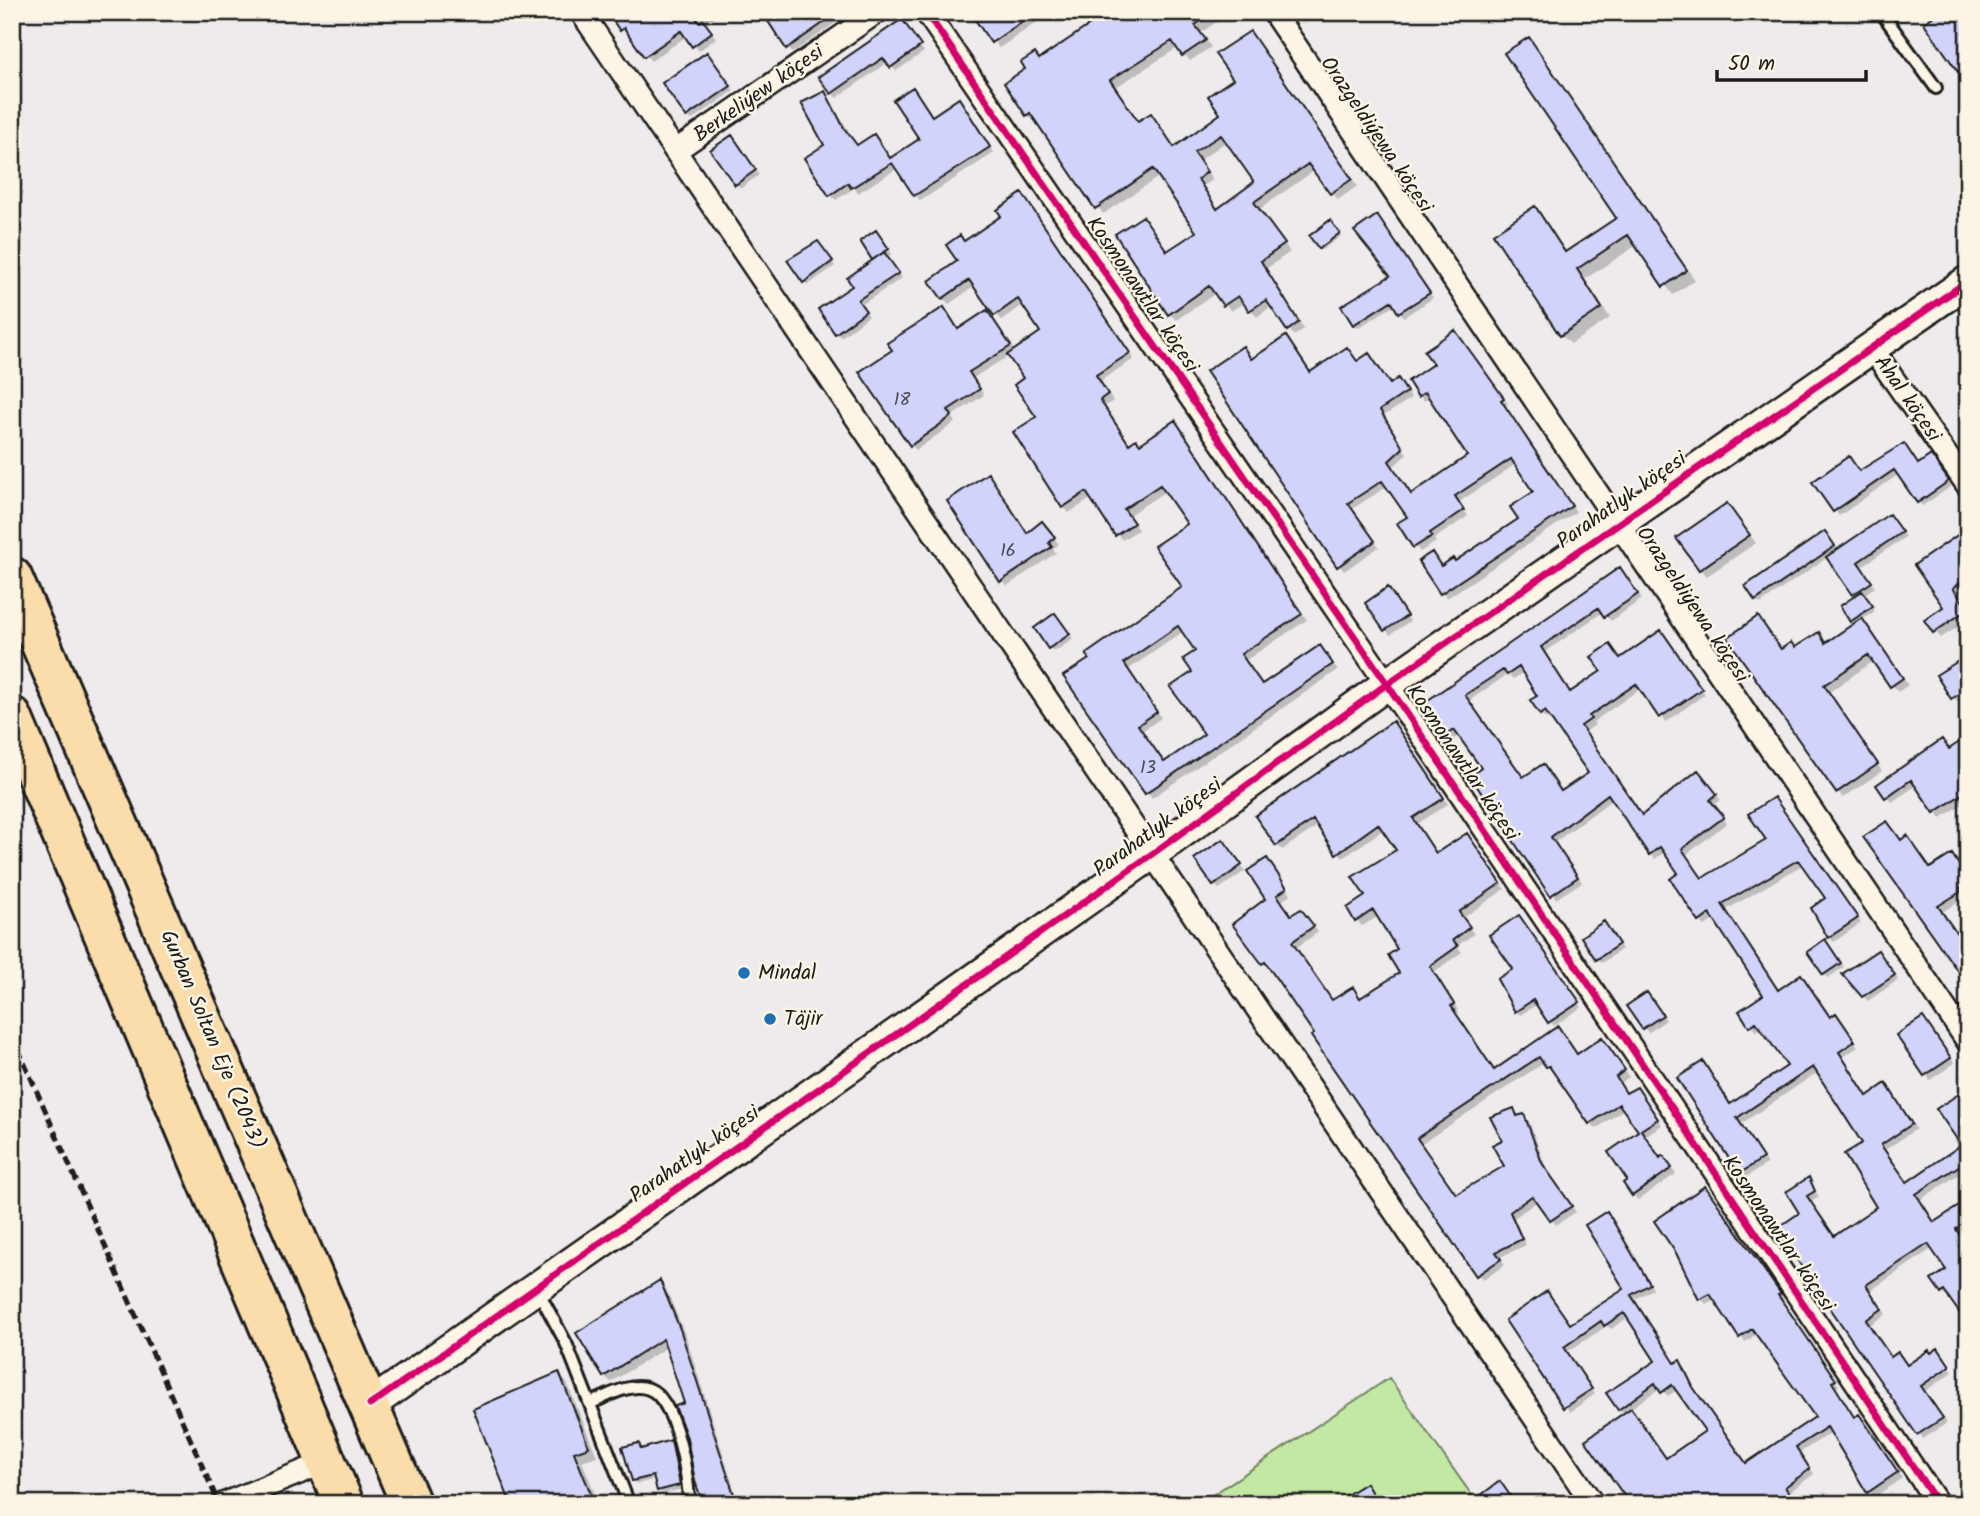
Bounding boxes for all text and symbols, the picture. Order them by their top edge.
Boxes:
street label: Berkeliýew köçesi [687,36,832,151]
scale bar [1717,38,1866,82]
text: 50 m [1728,48,1775,81]
street label: Orazgeldiýewa köçesi [1311,50,1441,221]
street label: Kosmonawtlar köçesi [1077,210,1207,381]
street label: Ahal köçesi [1865,349,1950,450]
house number: 18 [894,386,910,415]
street label: Parahatlyk köçesi [1550,443,1695,558]
street label: Orazgeldiýewa köçesi [1627,520,1757,691]
house number: 16 [1000,537,1016,566]
street label: Kosmonawtlar köçesi [1397,678,1527,849]
house number: 13 [1140,754,1156,783]
street label: Parahatlyk köçesi [1087,769,1230,886]
street label: Gurban Soltan Eje (2043) [151,925,273,1155]
place label: Mindal [758,957,816,990]
marker: Mindal [736,965,752,981]
place label: Täjir [784,1003,823,1036]
marker: Täjir [762,1011,778,1027]
street label: Parahatlyk köçesi [623,1097,768,1212]
street label: Kosmonawtlar köçesi [1713,1149,1843,1320]

